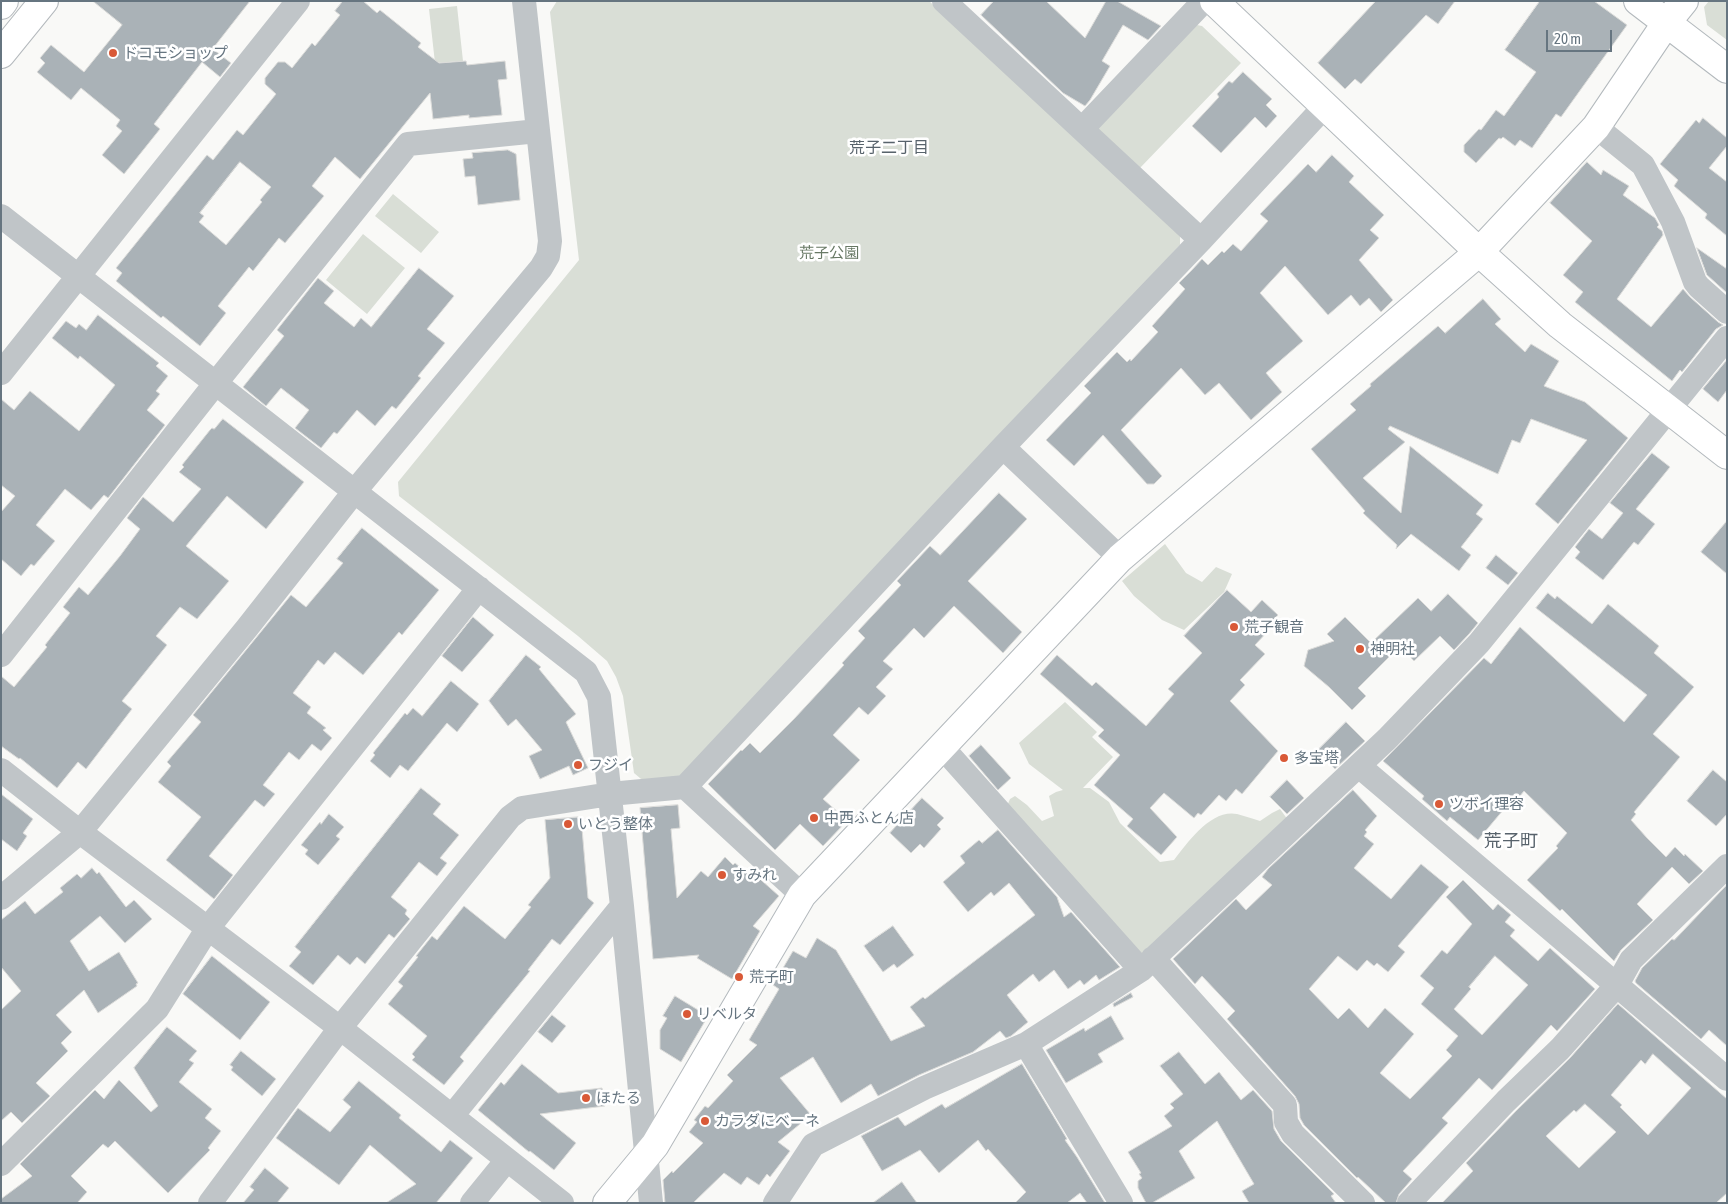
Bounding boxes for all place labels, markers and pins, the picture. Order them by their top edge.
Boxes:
place label: ドコモショップ [123,44,228,62]
marker: ドコモショップ [107,47,119,59]
place label: 荒子観音 [1244,618,1304,636]
marker: 荒子観音 [1228,621,1240,633]
place label: 神明社 [1370,640,1415,658]
marker: 神明社 [1354,643,1366,655]
place label: 多宝塔 [1294,749,1339,767]
marker: 多宝塔 [1278,752,1290,764]
place label: フジイ [588,756,633,774]
marker: フジイ [572,759,584,771]
place label: ツボイ理容 [1449,795,1524,813]
marker: ツボイ理容 [1433,798,1445,810]
place label: 中西ふとん店 [824,809,914,827]
marker: 中西ふとん店 [808,812,820,824]
place label: いとう整体 [578,815,653,833]
marker: いとう整体 [562,818,574,830]
place label: すみれ [732,866,777,884]
marker: すみれ [716,869,728,881]
place label: 荒子町 [749,968,794,986]
marker: 荒子町 [733,971,745,983]
place label: リベルタ [697,1005,757,1023]
marker: リベルタ [681,1008,693,1020]
place label: ほたる [596,1089,641,1107]
marker: ほたる [580,1092,592,1104]
place label: カラダにベーネ [715,1112,820,1130]
marker: カラダにベーネ [699,1115,711,1127]

